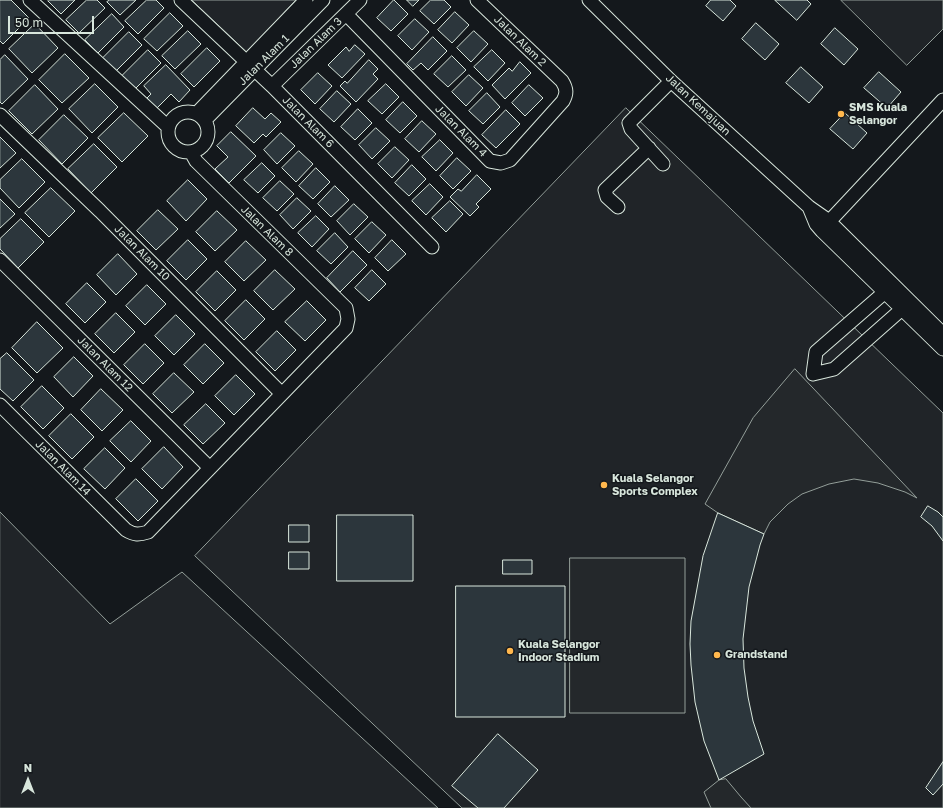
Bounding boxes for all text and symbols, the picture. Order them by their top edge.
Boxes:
scale bar [10,8,96,34]
street label: Jalan Alam 2 [491,13,549,69]
text: 50 m [15,15,43,30]
street label: Jalan Alam 3 [287,15,345,71]
street label: Jalan Alam 1 [236,32,292,88]
street label: Jalan Kemajuan [663,72,733,138]
street label: Jalan Alam 6 [279,93,337,151]
place label: SMS Kuala Selangor [849,101,907,127]
street label: Jalan Alam 4 [432,102,490,160]
marker: SMS Kuala Selangor [836,109,846,119]
street label: Jalan Alam 8 [238,203,296,259]
street label: Jalan Alam 10 [111,222,173,284]
street label: Jalan Alam 12 [75,334,135,394]
street label: Jalan Alam 14 [33,438,93,498]
place label: Kuala Selangor Sports Complex [612,472,698,498]
marker: Kuala Selangor Sports Complex [599,480,609,490]
place label: Kuala Selangor Indoor Stadium [518,638,600,664]
marker: Kuala Selangor Indoor Stadium [505,646,515,656]
place label: Grandstand [725,648,787,662]
marker: Grandstand [712,650,722,660]
north arrow [8,760,48,800]
text: N [24,761,32,774]

